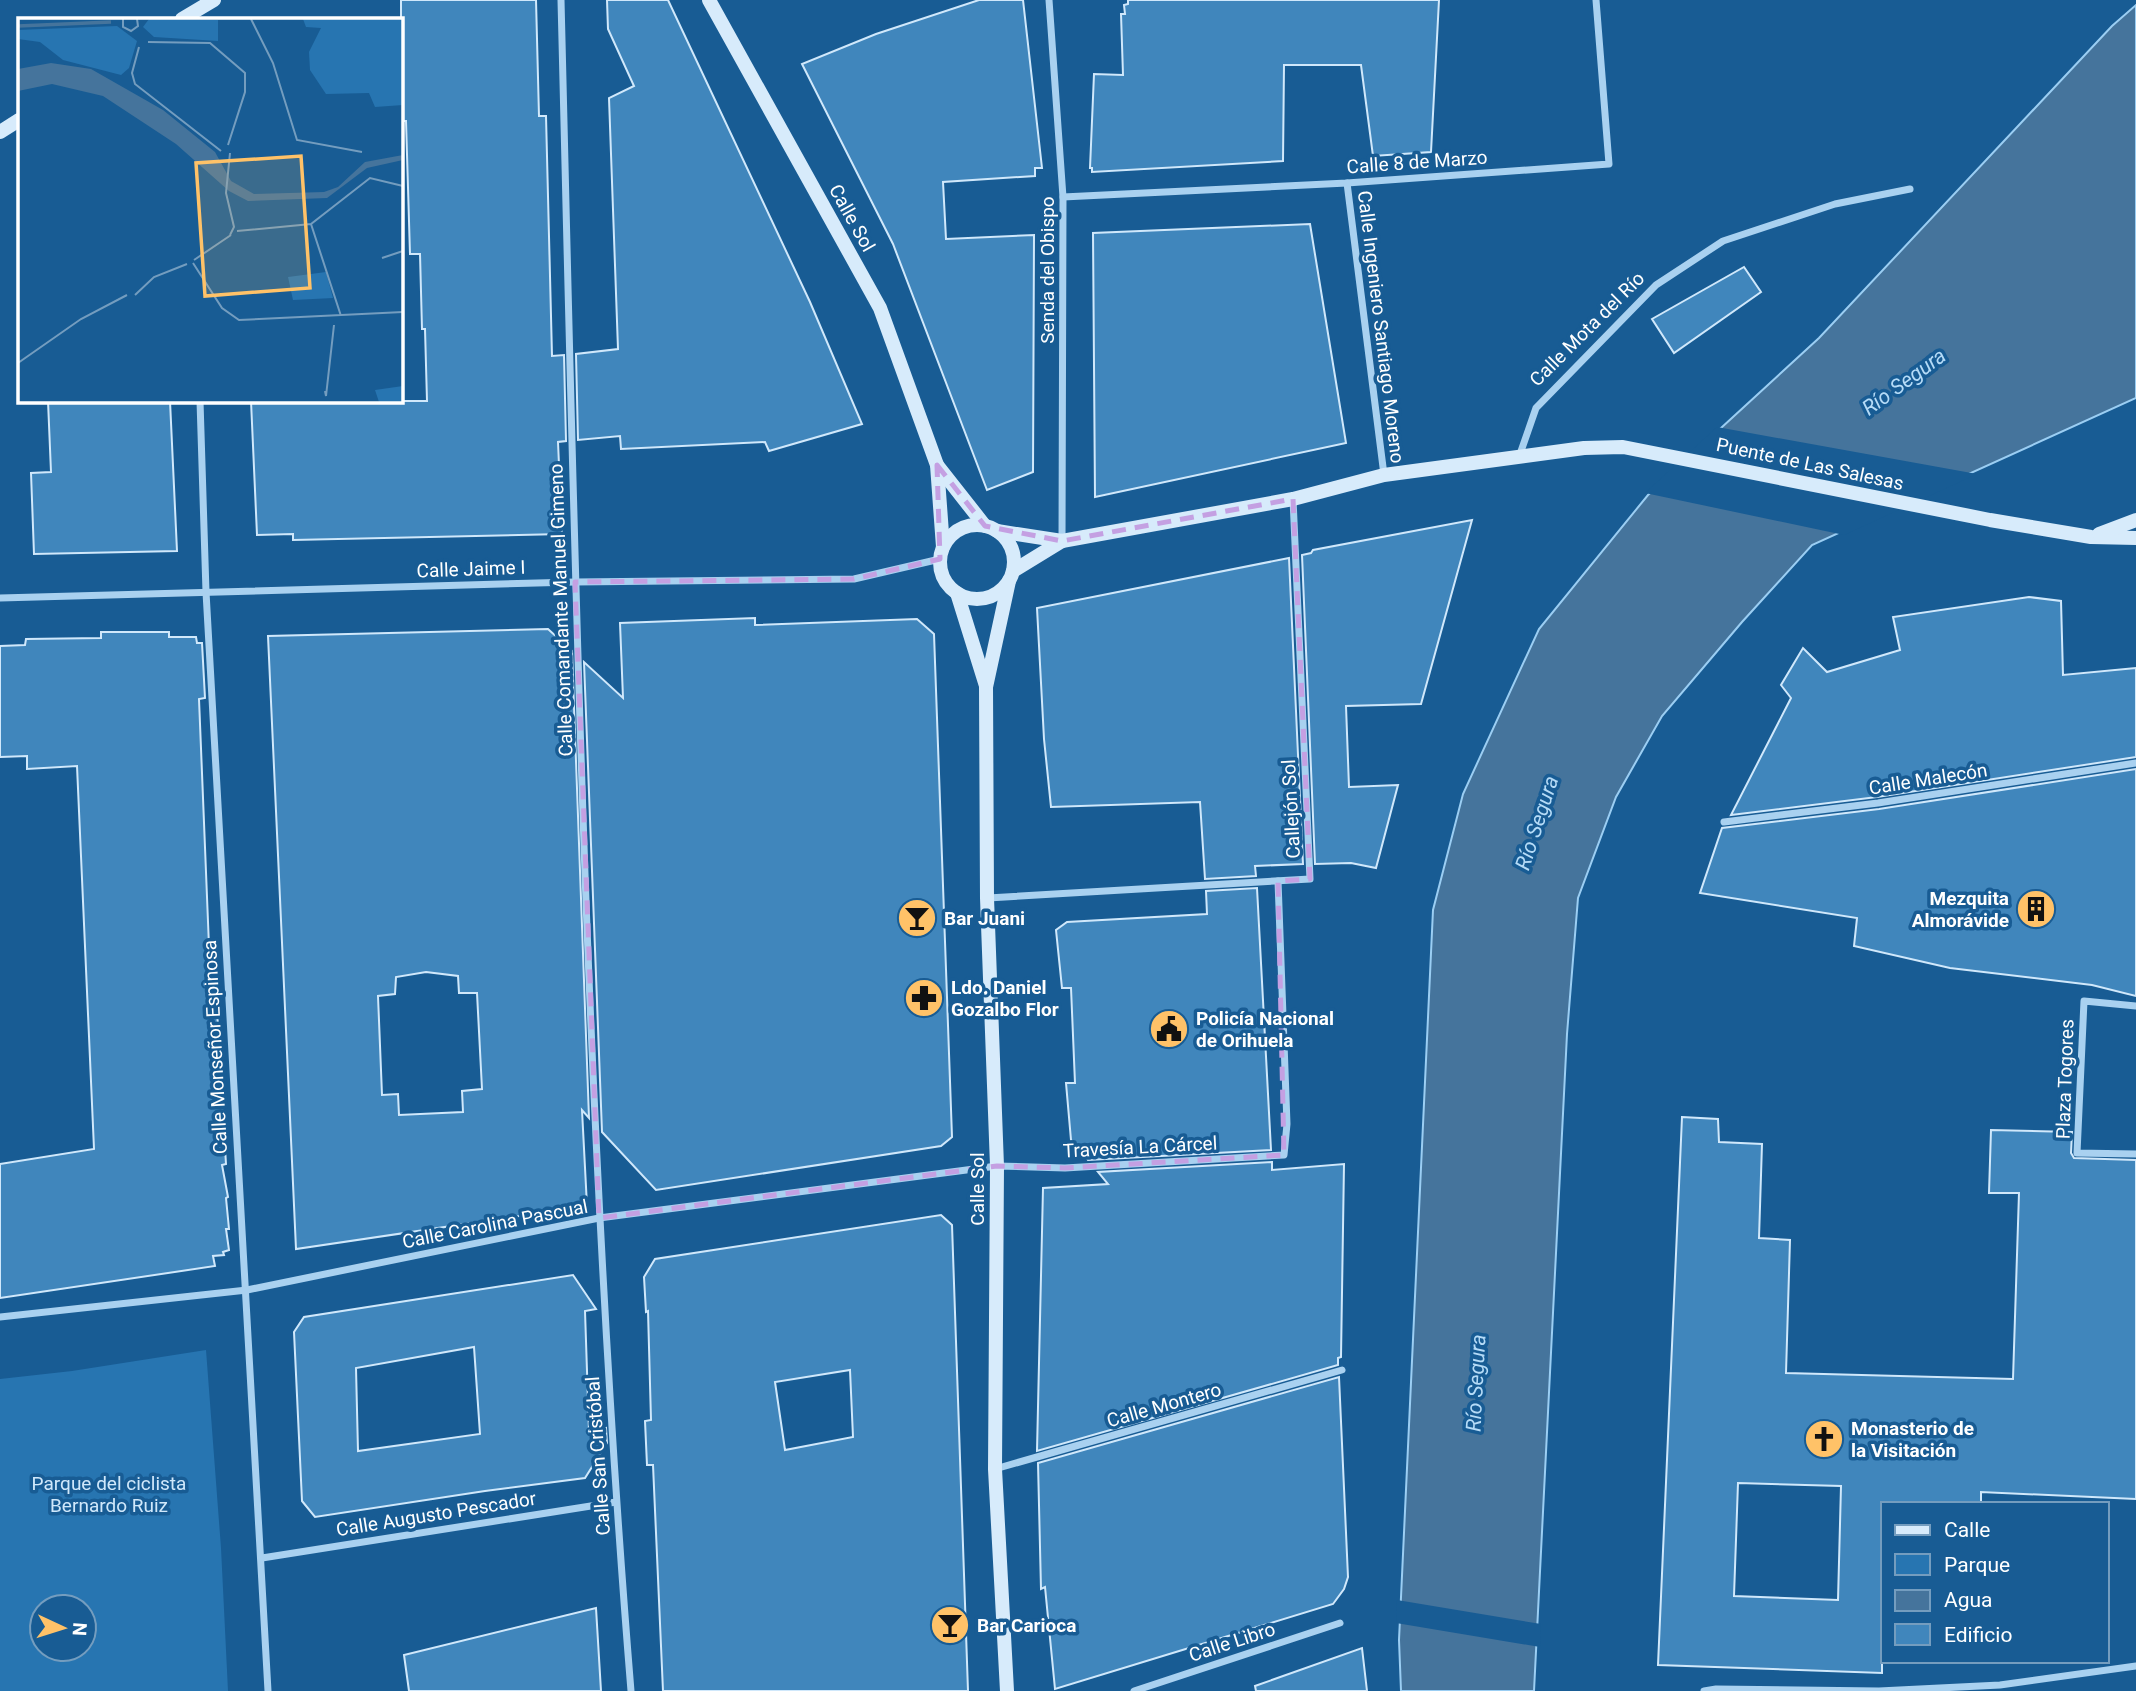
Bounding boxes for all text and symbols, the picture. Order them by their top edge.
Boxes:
inset map [18,18,402,402]
street label: Calle 8 de Marzo [1346,146,1488,178]
street label: Calle Sol [824,180,880,256]
street label: Calle Ingeniero Santiago Moreno [1353,189,1409,465]
street label: Senda del Obispo [1036,196,1059,344]
street label: Calle Mota del Río [1525,267,1649,391]
water label: Río Segura [1858,344,1950,420]
street label: Puente de Las Salesas [1714,433,1906,495]
street label: Calle Comandante Manuel Gimeno [544,463,578,757]
street label: Calle Jaime I [416,556,526,582]
street label: Calle Malecón [1867,758,1989,800]
street label: Callejón Sol [1277,759,1305,859]
water label: Río Segura [1511,773,1563,873]
place label: Mezquita Almorávide [1912,887,2009,932]
building icon: Mezquita Almorávide [2015,888,2057,930]
bar icon: Bar Juani [896,897,938,939]
place label: Bar Juani [944,907,1025,930]
street label: Calle Monseñor Espinosa [198,939,232,1155]
place label: Ldo. Daniel Gozalbo Flor [951,976,1059,1021]
pharmacy icon: Ldo. Daniel Gozalbo Flor [903,977,945,1019]
place label: Policía Nacional de Orihuela [1196,1007,1334,1052]
public building icon: Policía Nacional de Orihuela [1148,1008,1190,1050]
street label: Plaza Togores [2051,1019,2079,1139]
street label: Travesía La Cárcel [1062,1131,1218,1163]
street label: Calle Sol [966,1152,989,1226]
street label: Calle Carolina Pascual [400,1195,590,1253]
water label: Río Segura [1461,1334,1491,1432]
street label: Calle San Cristóbal [581,1376,615,1536]
street label: Calle Montero [1104,1378,1224,1432]
place label: Monasterio de la Visitación [1851,1417,1974,1462]
church icon: Monasterio de la Visitación [1803,1418,1845,1460]
park label: Parque del ciclista Bernardo Ruiz [32,1472,186,1517]
street label: Calle Augusto Pescador [334,1487,538,1541]
legend [1881,1502,2108,1663]
text: Calle [1944,1518,1990,1542]
text: Parque [1944,1553,2010,1577]
text: Agua [1944,1588,1993,1612]
north arrow [28,1593,98,1663]
bar icon: Bar Carioca [929,1604,971,1646]
place label: Bar Carioca [977,1614,1076,1637]
street label: Calle Libro [1186,1617,1278,1667]
text: N [68,1622,91,1637]
text: Edificio [1944,1623,2012,1647]

